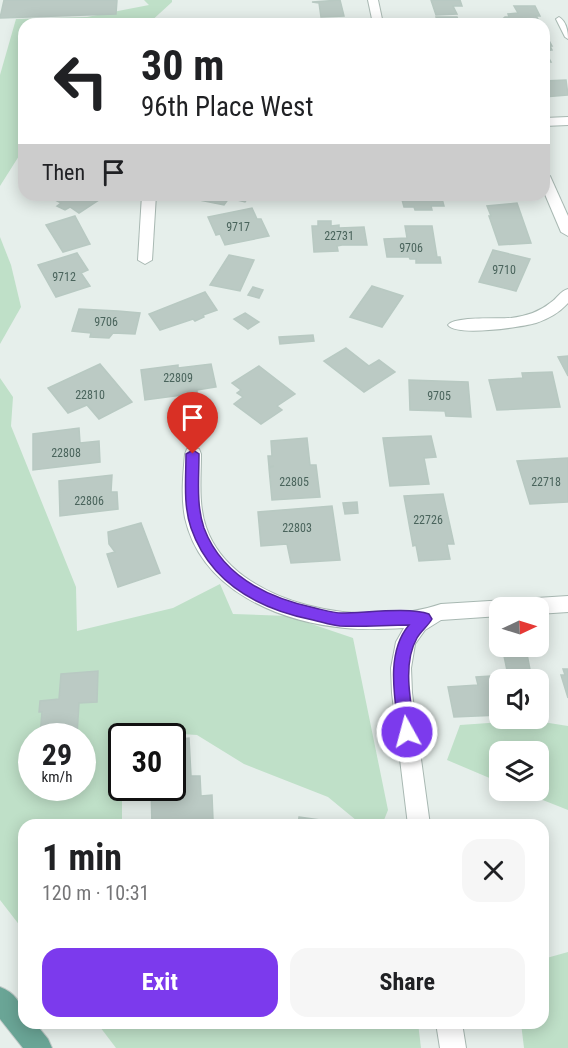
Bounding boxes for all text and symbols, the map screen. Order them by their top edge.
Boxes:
text: 30 m [141,41,224,90]
icon: left [42,42,120,120]
text: 96th Place West [141,91,313,123]
icon: arrive [97,156,130,189]
text: Then [42,160,85,185]
house number: 9717 [226,220,250,234]
house number: 22731 [324,229,354,243]
house number: 9706 [399,241,423,255]
house number: 9710 [492,263,516,277]
house number: 9712 [52,270,76,284]
house number: 9706 [94,315,118,329]
house number: 22809 [163,371,193,385]
house number: 22810 [75,388,105,402]
house number: 9705 [427,389,451,403]
pin [167,392,218,454]
icon: arrive [176,401,209,434]
house number: 22808 [51,446,81,460]
house number: 22805 [279,475,309,489]
house number: 22718 [531,475,561,489]
house number: 22806 [74,494,104,508]
house number: 22726 [413,513,443,527]
house number: 22803 [282,521,312,535]
north arrow [489,597,549,657]
map controls [489,597,549,801]
button: sound [489,669,549,729]
position arrow [375,700,439,764]
speed limit sign: 30 [108,723,186,801]
text: 29 [42,737,72,772]
button: layers [489,741,549,801]
text: km/h [42,768,72,786]
text: 1 min [42,837,122,879]
button: close [462,839,525,902]
text: 120 m · 10:31 [42,881,149,905]
button: Exit [42,948,278,1017]
button: Share [290,948,525,1017]

